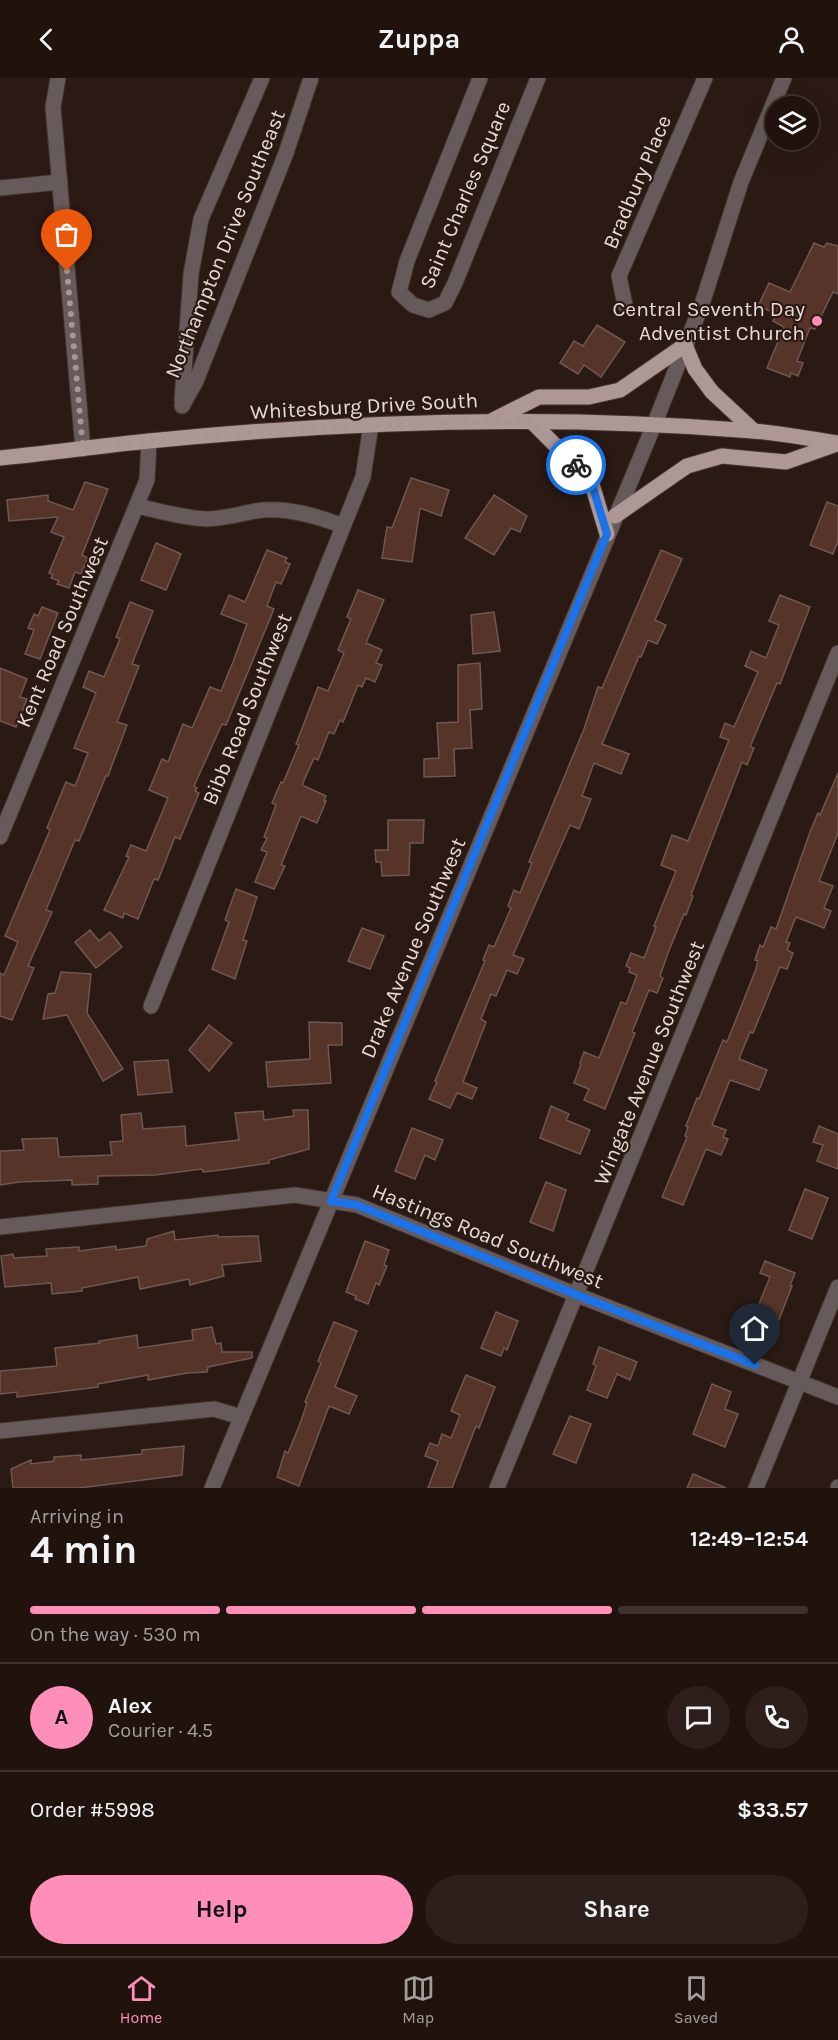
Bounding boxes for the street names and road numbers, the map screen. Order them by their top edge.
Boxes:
street label: Saint Charles Square [415,98,515,292]
street label: Northampton Drive Southeast [160,106,290,382]
street label: Bradbury Place [598,112,676,252]
street label: Whitesburg Drive South [249,388,479,424]
street label: Kent Road Southwest [11,533,113,731]
street label: Bibb Road Southwest [197,609,297,808]
street label: Drake Avenue Southwest [356,834,470,1062]
street label: Wingate Avenue Southwest [589,937,709,1189]
street label: Hastings Road Southwest [369,1179,607,1293]

